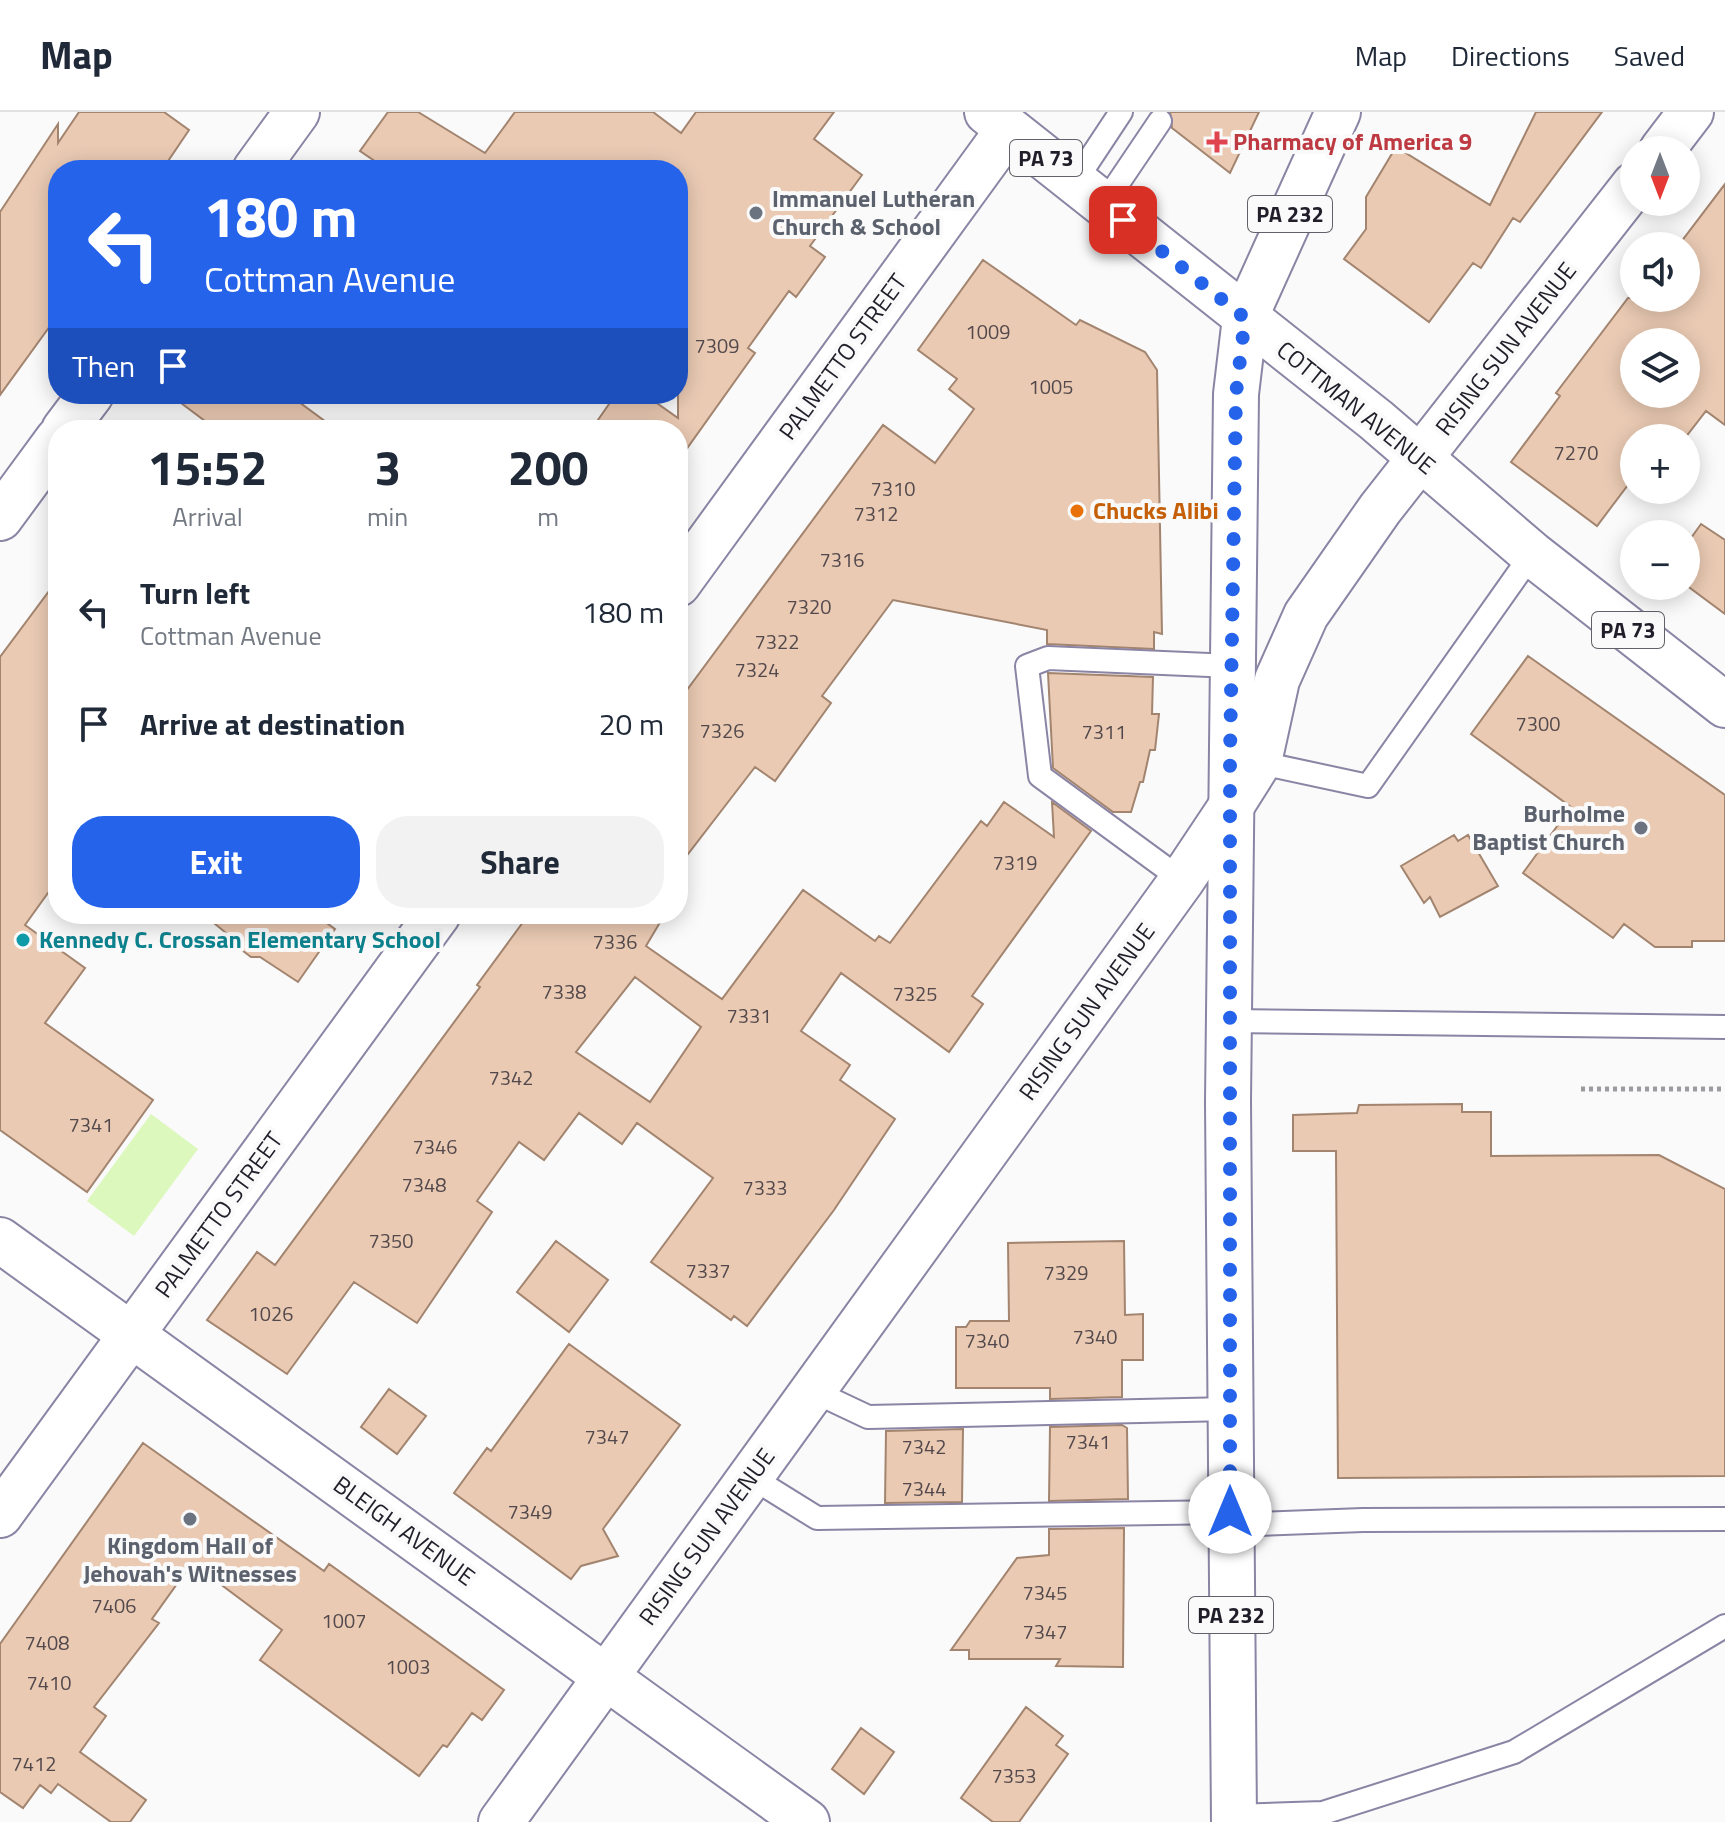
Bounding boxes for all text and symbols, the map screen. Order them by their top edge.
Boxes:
text: Map [40,26,113,84]
text: Map [1355,34,1407,77]
text: Directions [1451,34,1570,77]
text: Saved [1614,34,1685,77]
place label: Pharmacy of America 9 [1233,123,1472,159]
marker: Pharmacy of America 9 [1208,133,1226,151]
north arrow [1620,136,1700,216]
map controls [1620,136,1700,600]
road number: PA 73 [1010,140,1082,176]
text: 180 m [204,174,357,259]
place label: Immanuel Lutheran Church & School [772,180,975,244]
pin [1089,186,1157,254]
icon: left [72,192,176,296]
road number: PA 232 [1248,196,1332,232]
icon: arrive [1101,198,1145,242]
marker: Immanuel Lutheran Church & School [747,204,765,222]
button: sound [1620,232,1700,312]
text: Cottman Avenue [204,251,455,306]
street label: RISING SUN AVENUE [1426,254,1585,443]
street label: PALMETTO STREET [769,265,915,447]
house number: 1009 [966,316,1010,347]
button: layers [1620,328,1700,408]
house number: 7309 [695,330,739,361]
street label: COTTMAN AVENUE [1269,332,1444,483]
text: Then [72,343,135,389]
icon: arrive [151,344,195,388]
house number: 1005 [1029,371,1073,402]
button: + [1620,424,1700,504]
text: 15:52 [148,431,267,504]
text: 3 [374,431,401,504]
text: 200 [508,431,588,504]
house number: 7270 [1554,437,1598,468]
house number: 7310 [871,473,915,504]
place label: Chucks Alibi [1093,492,1219,528]
text: Arrival [172,497,243,536]
text: min [367,497,408,536]
text: m [537,497,559,536]
house number: 7312 [854,498,898,529]
marker: Chucks Alibi [1068,502,1086,520]
button: − [1620,520,1700,600]
house number: 7316 [820,544,864,575]
text: Turn left [140,570,250,616]
text: 180 m [582,589,664,635]
icon: left [72,590,116,634]
house number: 7320 [787,591,831,622]
road number: PA 73 [1592,612,1664,648]
text: Cottman Avenue [140,616,322,655]
house number: 7322 [755,626,799,657]
house number: 7324 [735,654,779,685]
text: Arrive at destination [140,701,405,747]
text: 20 m [599,701,664,747]
icon: arrive [72,702,116,746]
house number: 7300 [1516,708,1560,739]
house number: 7326 [700,715,744,746]
house number: 7311 [1082,716,1126,747]
place label: Burholme Baptist Church [1472,795,1625,859]
button: Exit [72,816,360,908]
button: Share [376,816,664,908]
marker: Burholme Baptist Church [1632,819,1650,837]
house number: 7319 [993,847,1037,878]
street label: RISING SUN AVENUE [1009,915,1163,1108]
place label: Kennedy C. Crossan Elementary School [39,921,441,957]
house number: 7336 [593,926,637,957]
marker: Kennedy C. Crossan Elementary School [14,931,32,949]
house number: 7338 [542,976,586,1007]
house number: 7325 [893,978,937,1009]
house number: 7331 [727,1000,771,1031]
house number: 7342 [489,1062,533,1093]
house number: 7341 [69,1109,113,1140]
street label: PALMETTO STREET [145,1123,291,1305]
house number: 7346 [413,1131,457,1162]
house number: 7348 [402,1169,446,1200]
house number: 7333 [743,1172,787,1203]
house number: 7350 [369,1225,413,1256]
house number: 7337 [686,1255,730,1286]
house number: 7329 [1044,1257,1088,1288]
house number: 1026 [249,1298,293,1329]
house number: 7340 [1073,1321,1117,1352]
house number: 7340 [965,1325,1009,1356]
house number: 7347 [585,1421,629,1452]
house number: 7341 [1066,1426,1110,1457]
house number: 7342 [902,1431,946,1462]
street label: RISING SUN AVENUE [629,1440,783,1633]
street label: BLEIGH AVENUE [326,1466,483,1594]
position arrow [1188,1470,1272,1554]
house number: 7344 [902,1473,946,1504]
house number: 7349 [508,1496,552,1527]
marker: Kingdom Hall of Jehovah's Witnesses [181,1510,199,1528]
place label: Kingdom Hall of Jehovah's Witnesses [83,1527,297,1591]
house number: 7345 [1023,1577,1067,1608]
house number: 7406 [92,1590,136,1621]
road number: PA 232 [1189,1597,1273,1633]
house number: 1007 [322,1605,366,1636]
house number: 7347 [1023,1616,1067,1647]
house number: 7408 [25,1627,69,1658]
house number: 1003 [386,1651,430,1682]
house number: 7410 [27,1667,71,1698]
house number: 7412 [12,1748,56,1779]
house number: 7353 [992,1760,1036,1791]

